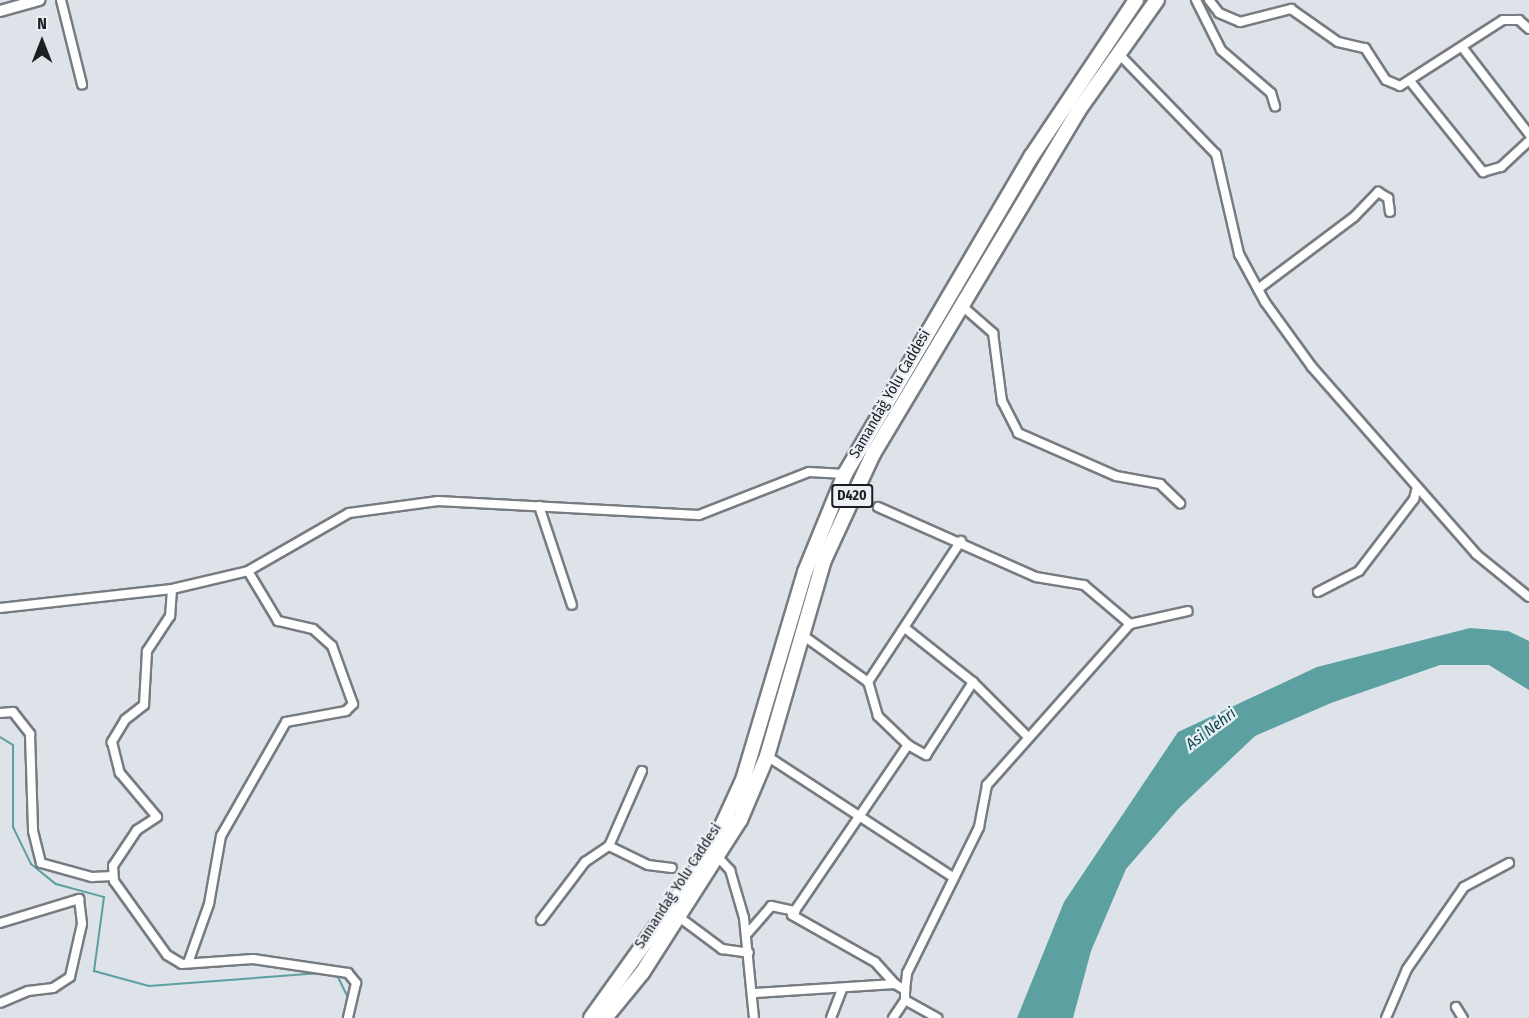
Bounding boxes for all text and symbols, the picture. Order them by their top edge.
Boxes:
north arrow [12,12,72,72]
text: N [37,14,47,33]
street label: Samandağ Yolu Caddesi [846,326,934,462]
road number: D420 [831,485,873,507]
water label: Asi Nehri [1182,704,1240,754]
street label: Samandağ Yolu Caddesi [631,820,725,952]

